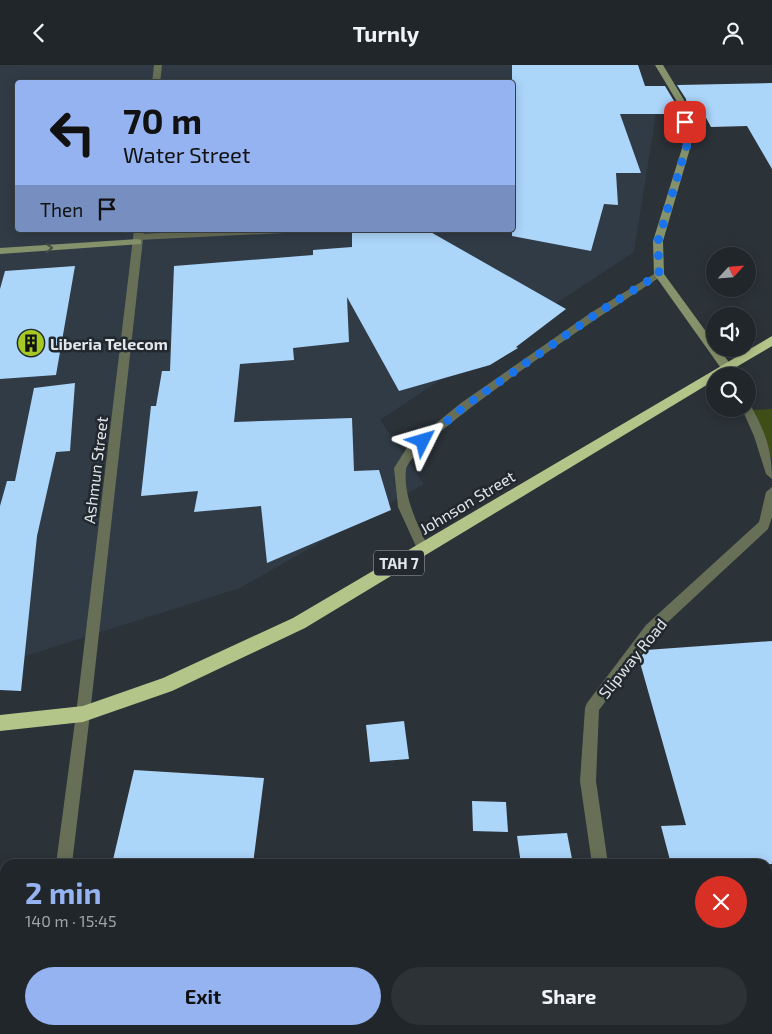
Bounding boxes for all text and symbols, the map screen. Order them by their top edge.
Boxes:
icon: back [25,19,53,47]
icon: person [719,19,747,47]
text: Turnly [353,20,419,46]
text: 70 m [123,99,202,141]
icon: left [40,100,105,165]
pin [664,101,706,143]
icon: arrive [671,108,699,136]
text: Water Street [123,141,250,167]
icon: arrive [93,195,121,223]
text: Then [40,198,83,221]
one-way arrow [45,243,53,254]
north arrow [706,247,756,297]
map controls [706,247,756,417]
button: sound [706,307,756,357]
building icon: Liberia Telecom [16,328,46,358]
place label: Liberia Telecom [50,334,168,353]
button: search [706,367,756,417]
position arrow [396,414,448,466]
street label: Ashmun Street [79,415,111,525]
street label: Johnson Street [416,466,518,538]
road number: TAH 7 [374,551,424,575]
street label: Slipway Road [594,614,670,702]
text: 2 min [25,874,102,910]
button: close [695,876,747,928]
text: 140 m · 15:45 [25,911,117,930]
button: Exit [25,967,381,1025]
button: Share [391,967,747,1025]

